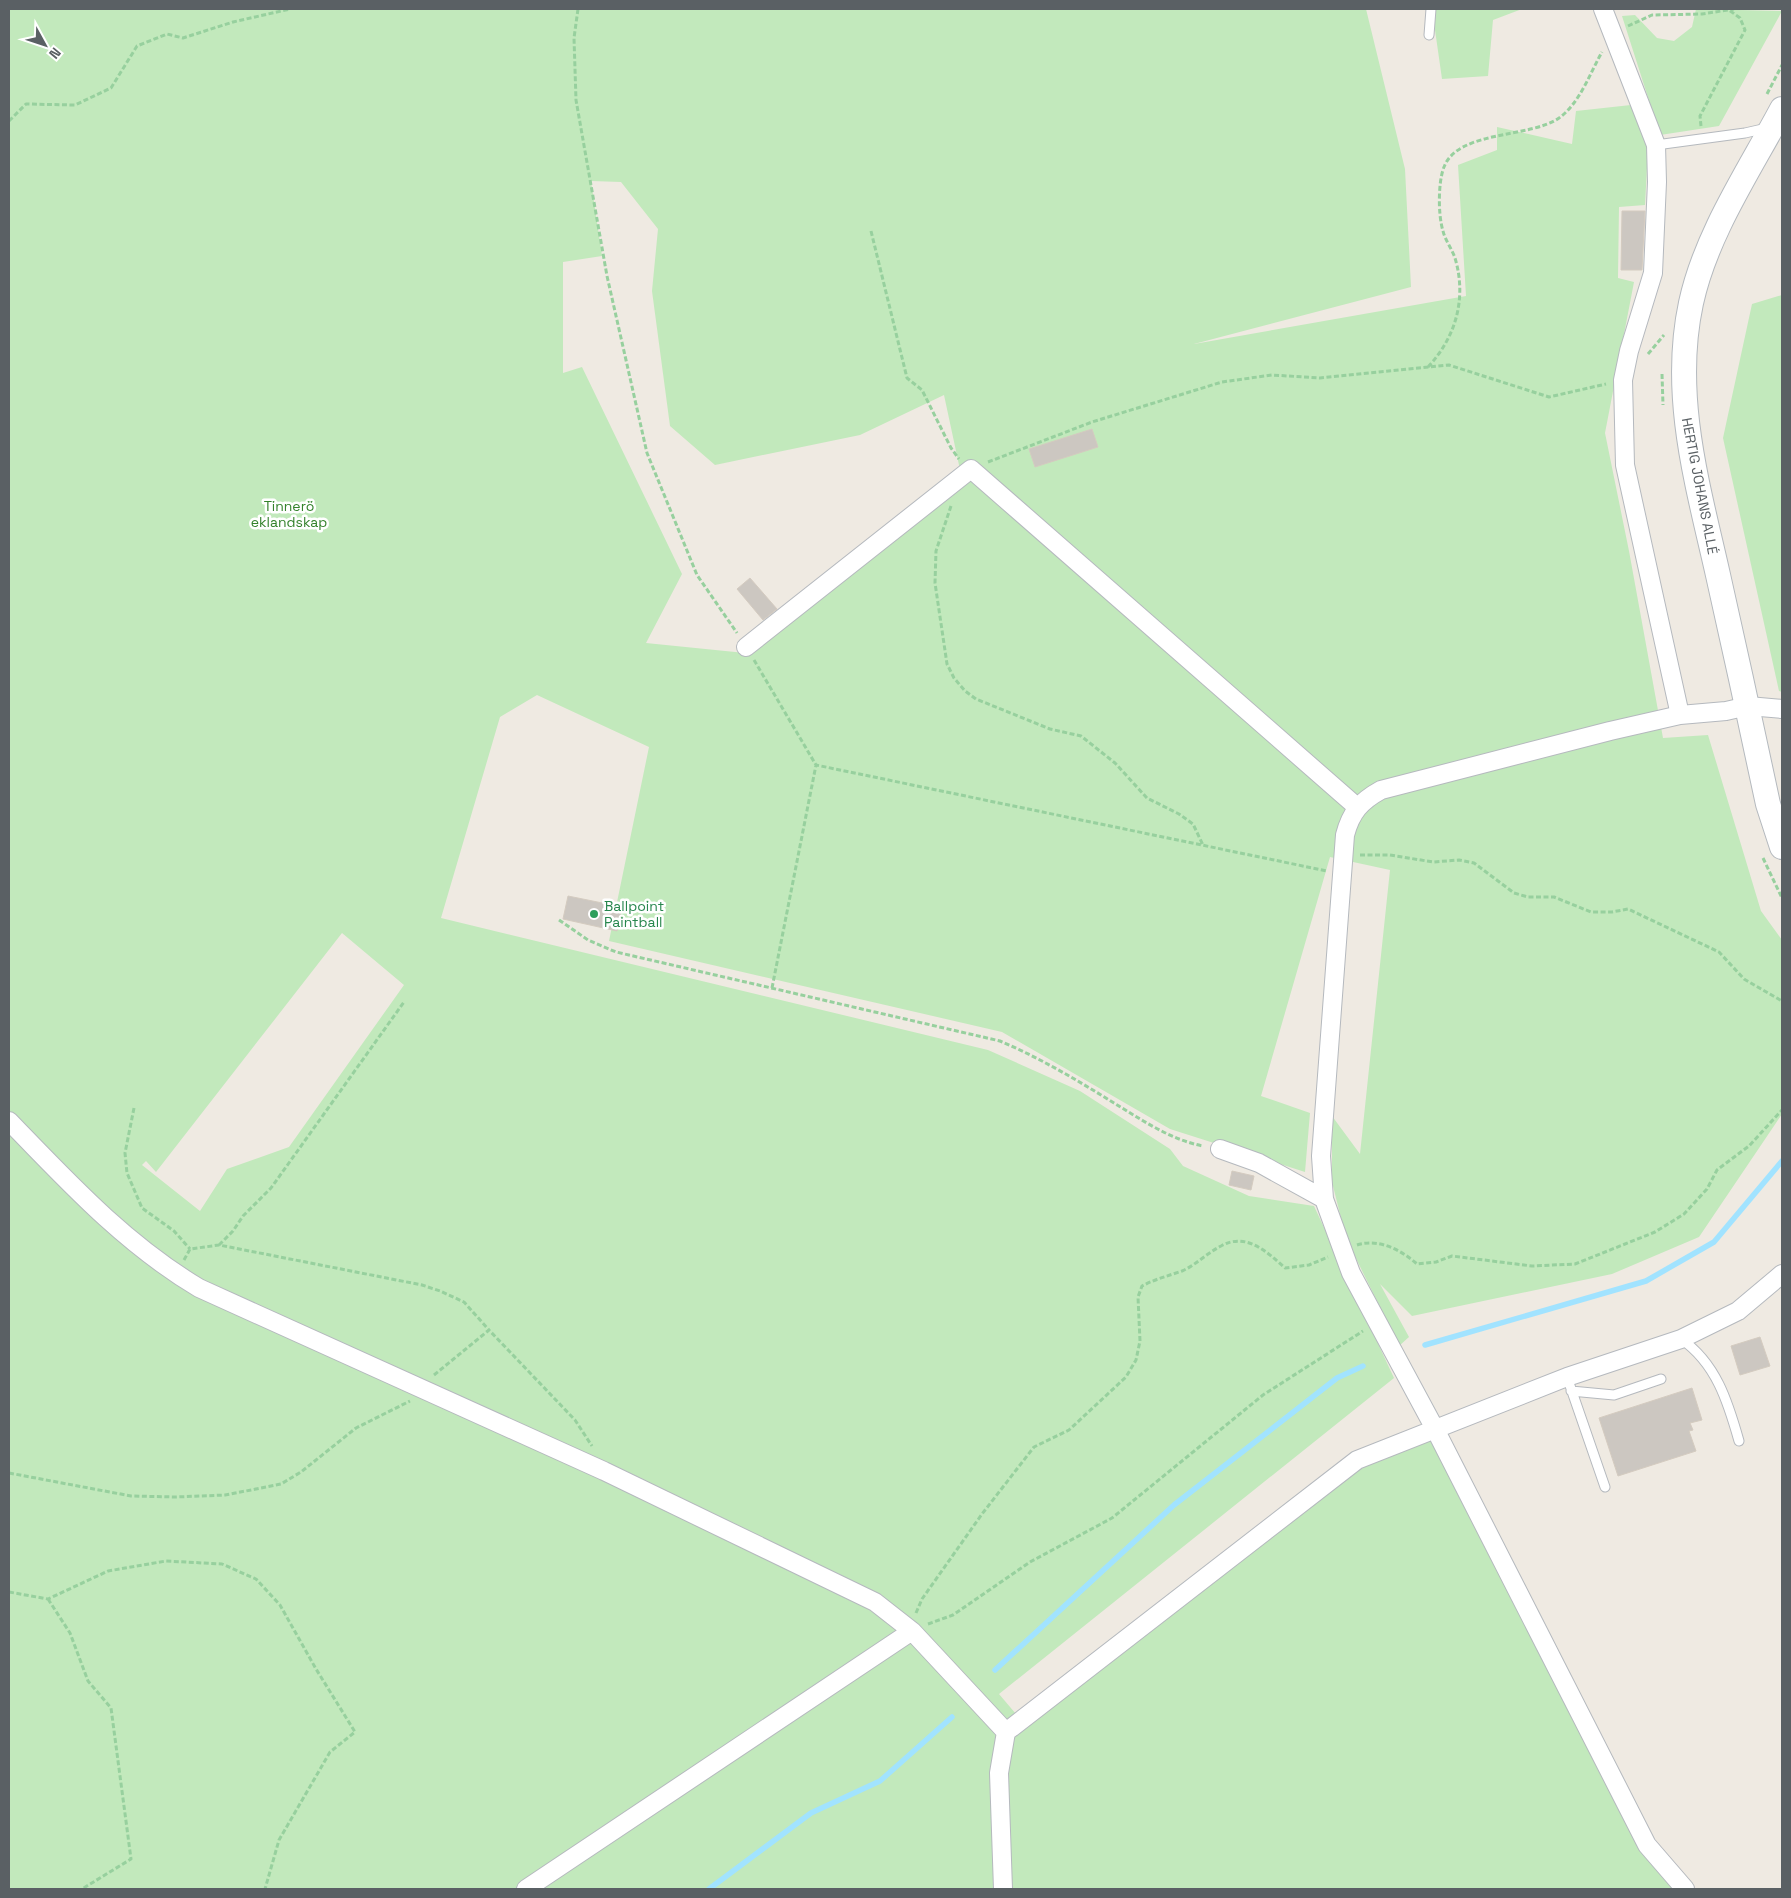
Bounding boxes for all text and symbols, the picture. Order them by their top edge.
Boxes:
north arrow [20,20,70,70]
text: N [45,44,65,63]
street label: HERTIG JOHANS ALLÉ [1678,416,1722,556]
park label: Tinnerö eklandskap [251,497,327,531]
place label: Ballpoint Paintball [604,897,664,931]
marker: Ballpoint Paintball [588,908,600,920]

